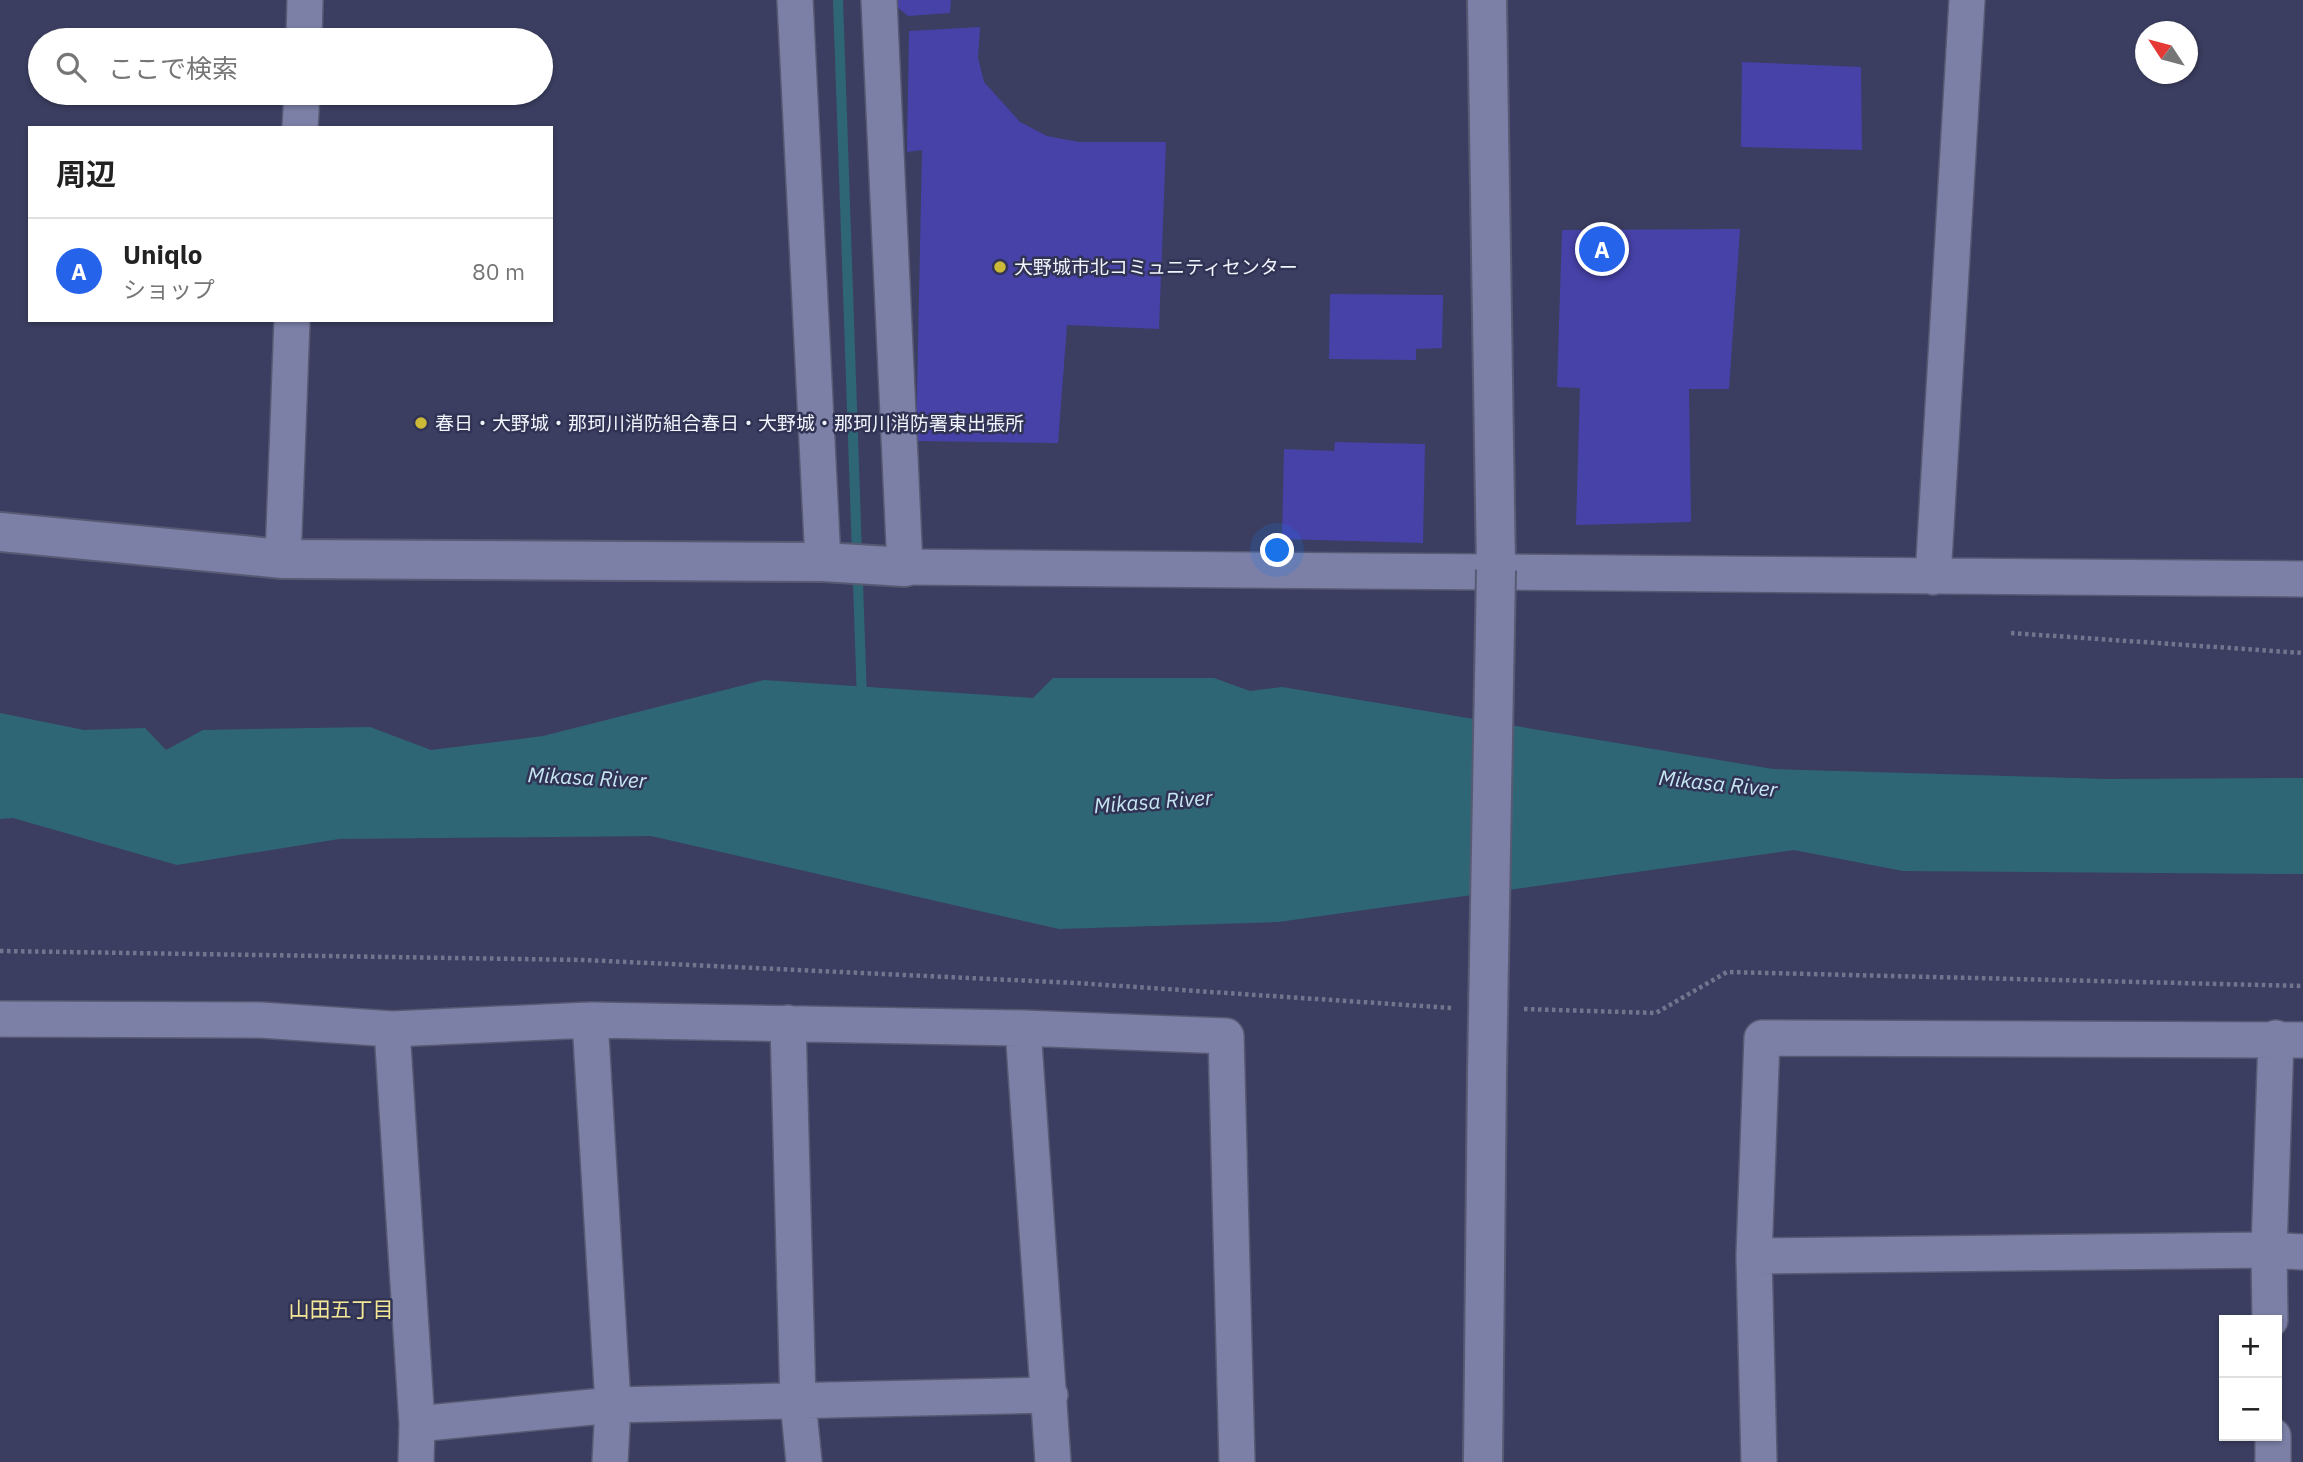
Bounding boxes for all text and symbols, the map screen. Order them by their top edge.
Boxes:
north arrow [2135,21,2198,84]
search box [28,28,553,105]
icon: search [52,48,90,86]
text: ここで検索 [108,51,238,85]
text: 周辺 [56,154,116,193]
pin: A [1579,223,1625,275]
text: Uniqlo [123,237,202,271]
place label: 大野城市北コミュニティセンター [1014,255,1298,279]
text: A [71,256,87,286]
text: 80 m [472,256,525,286]
marker: 大野城市北コミュニティセンター [992,259,1008,275]
text: ショップ [123,274,215,304]
place label: 春日・大野城・那珂川消防組合春日・大野城・那珂川消防署東出張所 [435,411,1024,435]
marker: 春日・大野城・那珂川消防組合春日・大野城・那珂川消防署東出張所 [413,415,429,431]
your location [1260,533,1294,567]
water label: Mikasa River [527,760,648,794]
water label: Mikasa River [1657,763,1780,803]
water label: Mikasa River [1093,783,1215,819]
district label: 山田五丁目 [289,1295,394,1323]
map controls [2219,1315,2282,1441]
button: + [2219,1315,2282,1378]
button: − [2219,1378,2282,1441]

